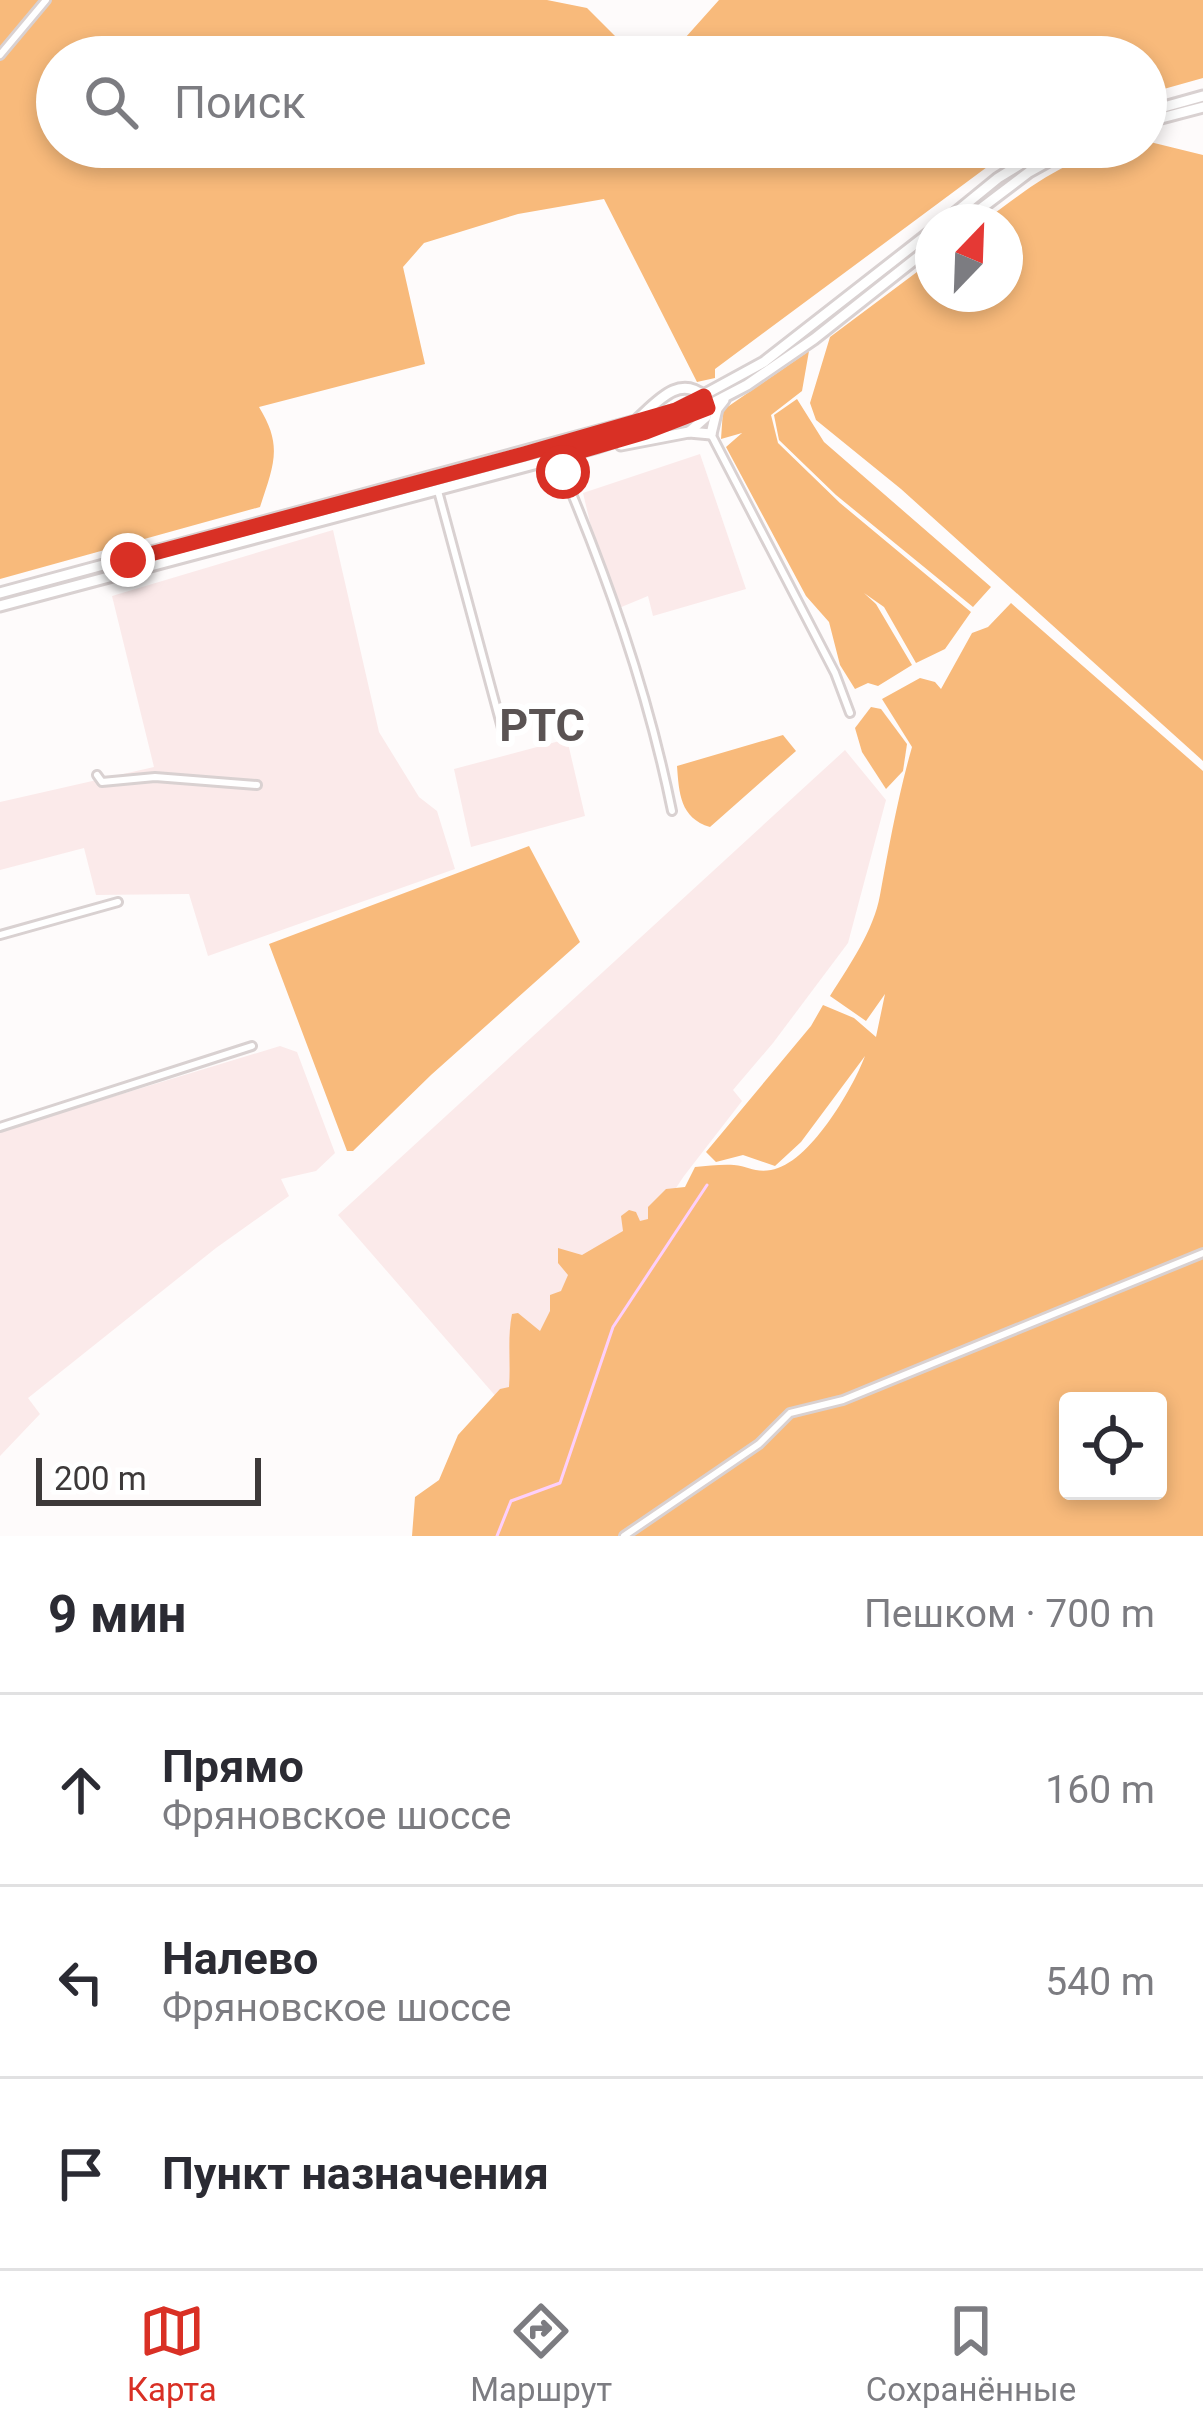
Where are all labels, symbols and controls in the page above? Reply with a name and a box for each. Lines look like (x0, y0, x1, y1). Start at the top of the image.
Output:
search box (36, 36, 1167, 168)
icon: search (78, 69, 144, 135)
text: Поиск (174, 76, 306, 129)
north arrow (915, 204, 1023, 312)
route start (536, 445, 590, 499)
route end (101, 533, 155, 587)
district label: РТС (499, 699, 585, 752)
map controls (1059, 1392, 1167, 1500)
button: locate (1059, 1392, 1167, 1500)
scale bar (36, 1452, 261, 1505)
text: 200 m (54, 1459, 147, 1498)
text: 9 мин (48, 1585, 186, 1644)
text: Пешком · 700 m (864, 1591, 1155, 1637)
text: Прямо (162, 1740, 304, 1793)
icon: ahead (48, 1757, 114, 1823)
text: 160 m (1045, 1767, 1155, 1813)
text: Фряновское шоссе (162, 1793, 511, 1839)
text: Налево (162, 1932, 319, 1985)
icon: left (48, 1949, 114, 2015)
text: 540 m (1045, 1959, 1155, 2005)
text: Фряновское шоссе (162, 1985, 511, 2031)
icon: arrive (48, 2141, 114, 2207)
text: Пункт назначения (162, 2147, 549, 2200)
tab: Карта (127, 2298, 217, 2409)
tab: Маршрут (470, 2298, 612, 2409)
tab: Сохранённые (866, 2298, 1076, 2409)

